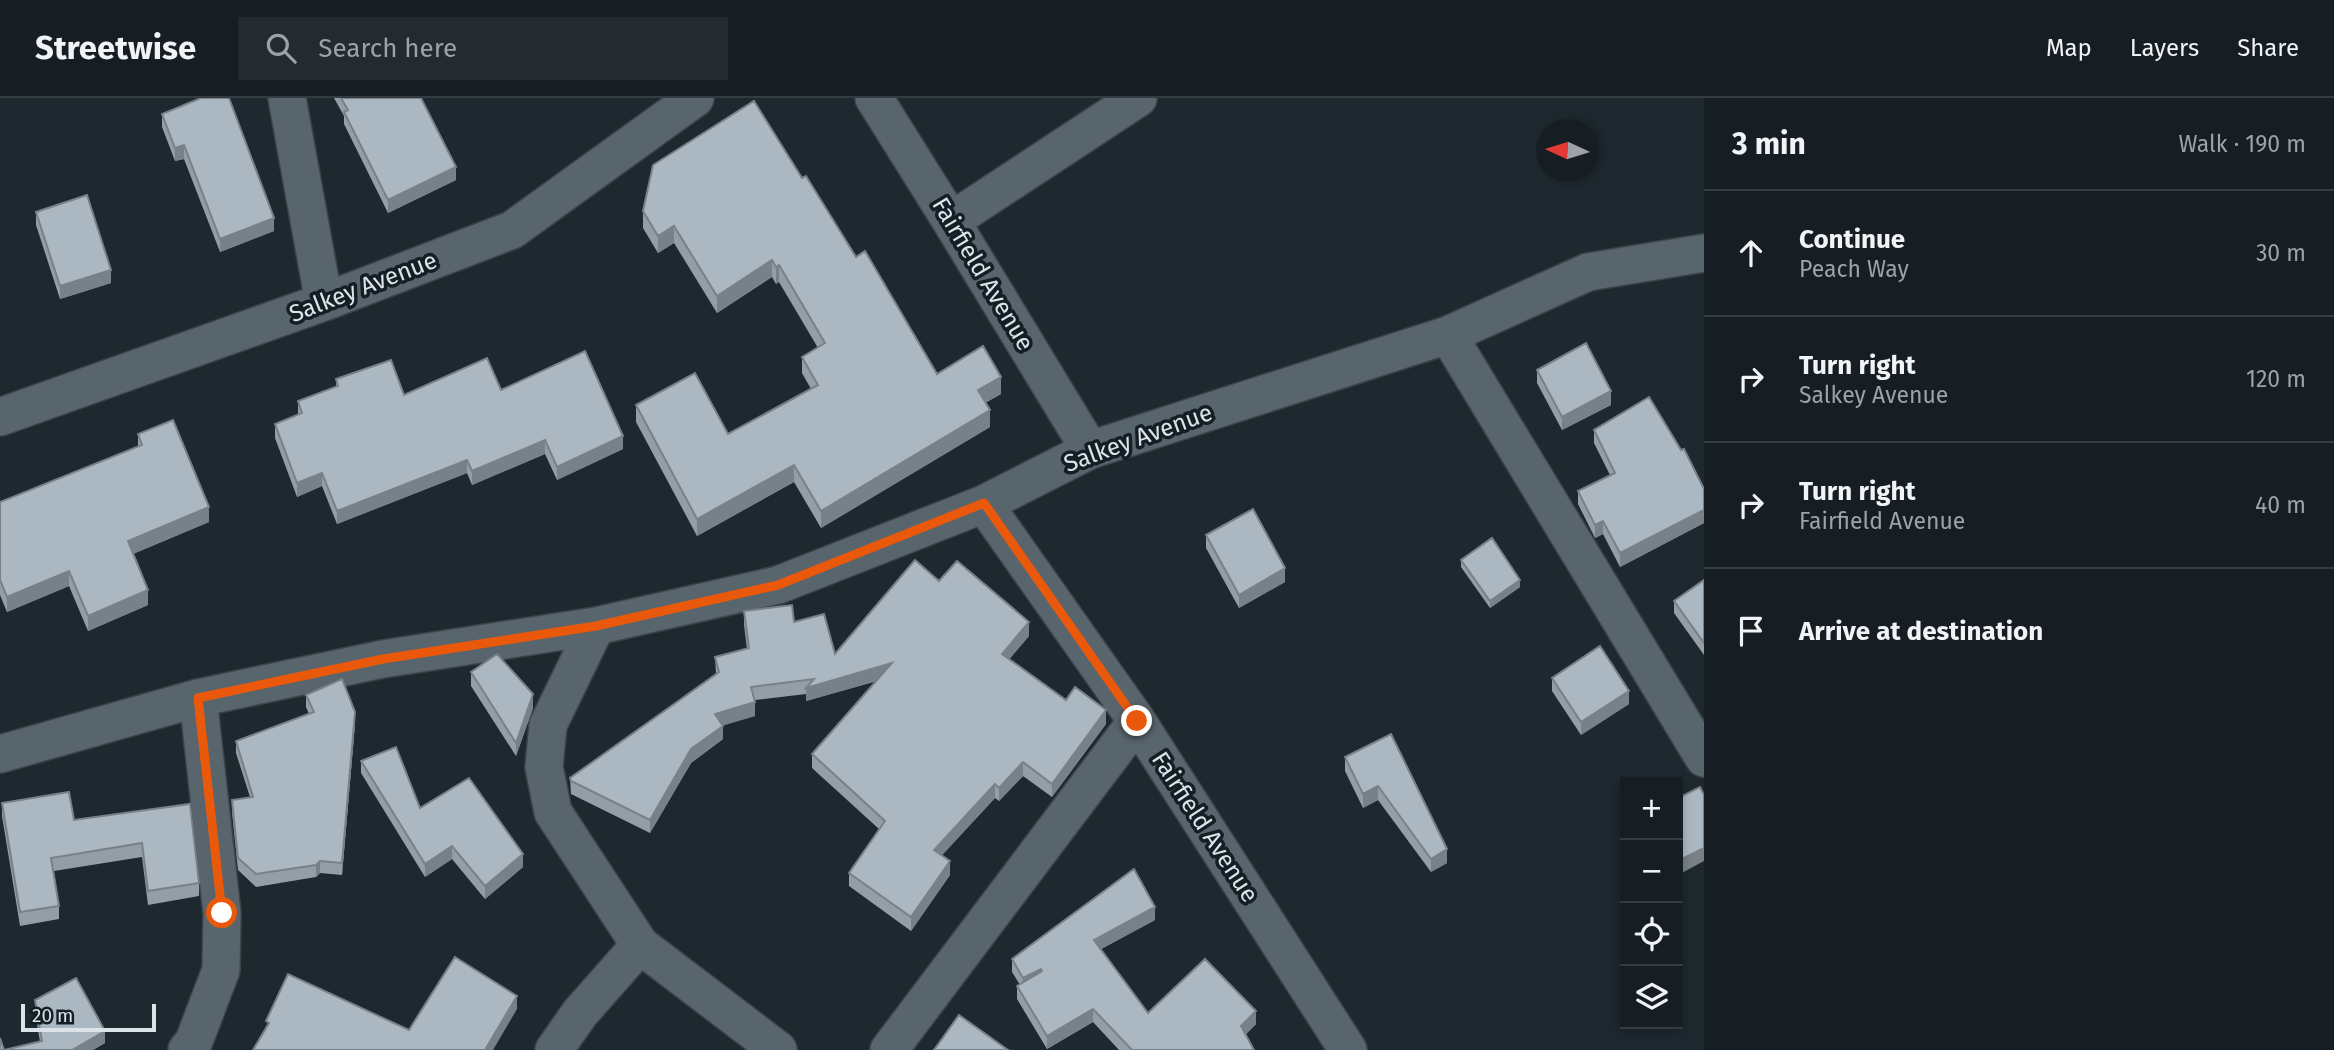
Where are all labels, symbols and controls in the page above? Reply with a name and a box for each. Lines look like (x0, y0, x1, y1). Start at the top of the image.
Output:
search box (238, 17, 728, 80)
text: Streetwise (35, 28, 196, 68)
icon: search (262, 29, 300, 67)
text: Search here (318, 33, 457, 64)
text: Map (2046, 34, 2092, 62)
text: Layers (2130, 34, 2199, 62)
text: Share (2237, 34, 2299, 62)
north arrow (1536, 119, 1599, 182)
text: 3 min (1732, 126, 1806, 162)
text: Walk · 190 m (2179, 130, 2306, 158)
street label: Fairfield Avenue (926, 192, 1040, 356)
text: Continue (1799, 224, 1905, 255)
icon: ahead (1732, 234, 1770, 272)
text: 30 m (2256, 239, 2306, 267)
street label: Salkey Avenue (285, 246, 441, 328)
text: Peach Way (1799, 255, 1909, 283)
text: Turn right (1799, 350, 1916, 381)
icon: right (1732, 360, 1770, 398)
text: 120 m (2246, 365, 2306, 393)
text: Salkey Avenue (1799, 381, 1948, 409)
street label: Salkey Avenue (1060, 398, 1216, 478)
text: Turn right (1799, 476, 1916, 507)
icon: right (1732, 486, 1770, 524)
text: 40 m (2255, 491, 2306, 519)
text: Fairfield Avenue (1799, 507, 1965, 535)
icon: arrive (1732, 612, 1770, 650)
text: Arrive at destination (1799, 616, 2043, 647)
route end (1121, 705, 1152, 736)
street label: Fairfield Avenue (1146, 747, 1264, 907)
map controls (1620, 777, 1683, 1029)
button: + (1620, 777, 1683, 840)
button: − (1620, 840, 1683, 903)
route start (206, 897, 237, 928)
button: locate (1620, 903, 1683, 966)
button: layers (1620, 966, 1683, 1029)
scale bar (21, 1001, 156, 1033)
text: 20 m (32, 1004, 73, 1027)

